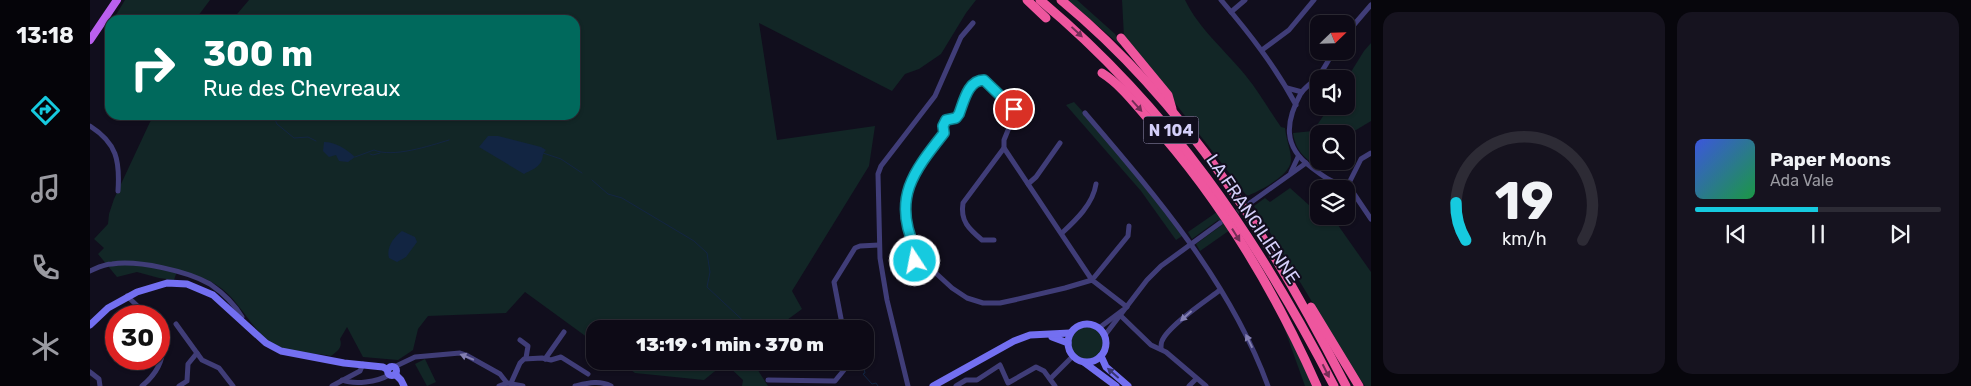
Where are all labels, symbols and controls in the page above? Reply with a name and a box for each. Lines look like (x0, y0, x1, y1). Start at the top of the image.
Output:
north arrow (1310, 15, 1355, 60)
map controls (1310, 15, 1355, 225)
text: 13:18 (16, 22, 74, 49)
one-way arrow (1070, 26, 1082, 38)
text: 300 m (203, 33, 313, 75)
icon: right (120, 35, 185, 100)
button: sound (1310, 70, 1355, 115)
text: Rue des Chevreaux (203, 75, 400, 102)
pin (993, 88, 1035, 130)
icon: directions (28, 93, 63, 128)
icon: arrive (1000, 95, 1028, 123)
one-way arrow (1131, 100, 1143, 112)
road number: N 104 (1144, 116, 1198, 144)
button: search (1310, 125, 1355, 170)
text: Paper Moons (1770, 148, 1891, 171)
street label: LA FRANCILIENNE (1201, 150, 1305, 288)
text: 19 (1494, 170, 1554, 232)
icon: music (28, 171, 63, 206)
text: Ada Vale (1770, 171, 1834, 190)
button: layers (1310, 180, 1355, 225)
icon: previous (1722, 220, 1750, 248)
icon: pause (1804, 220, 1832, 248)
icon: next (1886, 220, 1914, 248)
one-way arrow (1231, 228, 1241, 242)
text: km/h (1502, 228, 1546, 249)
position arrow (888, 234, 940, 286)
icon: phone (28, 250, 63, 285)
speed limit sign: 30 (105, 305, 170, 370)
one-way arrow (1181, 310, 1193, 322)
icon: climate (28, 329, 63, 364)
text: 13:19 · 1 min · 370 m (636, 333, 824, 356)
one-way arrow (1245, 334, 1253, 348)
one-way arrow (460, 352, 474, 360)
one-way arrow (1322, 363, 1330, 378)
one-way arrow (1106, 367, 1119, 378)

